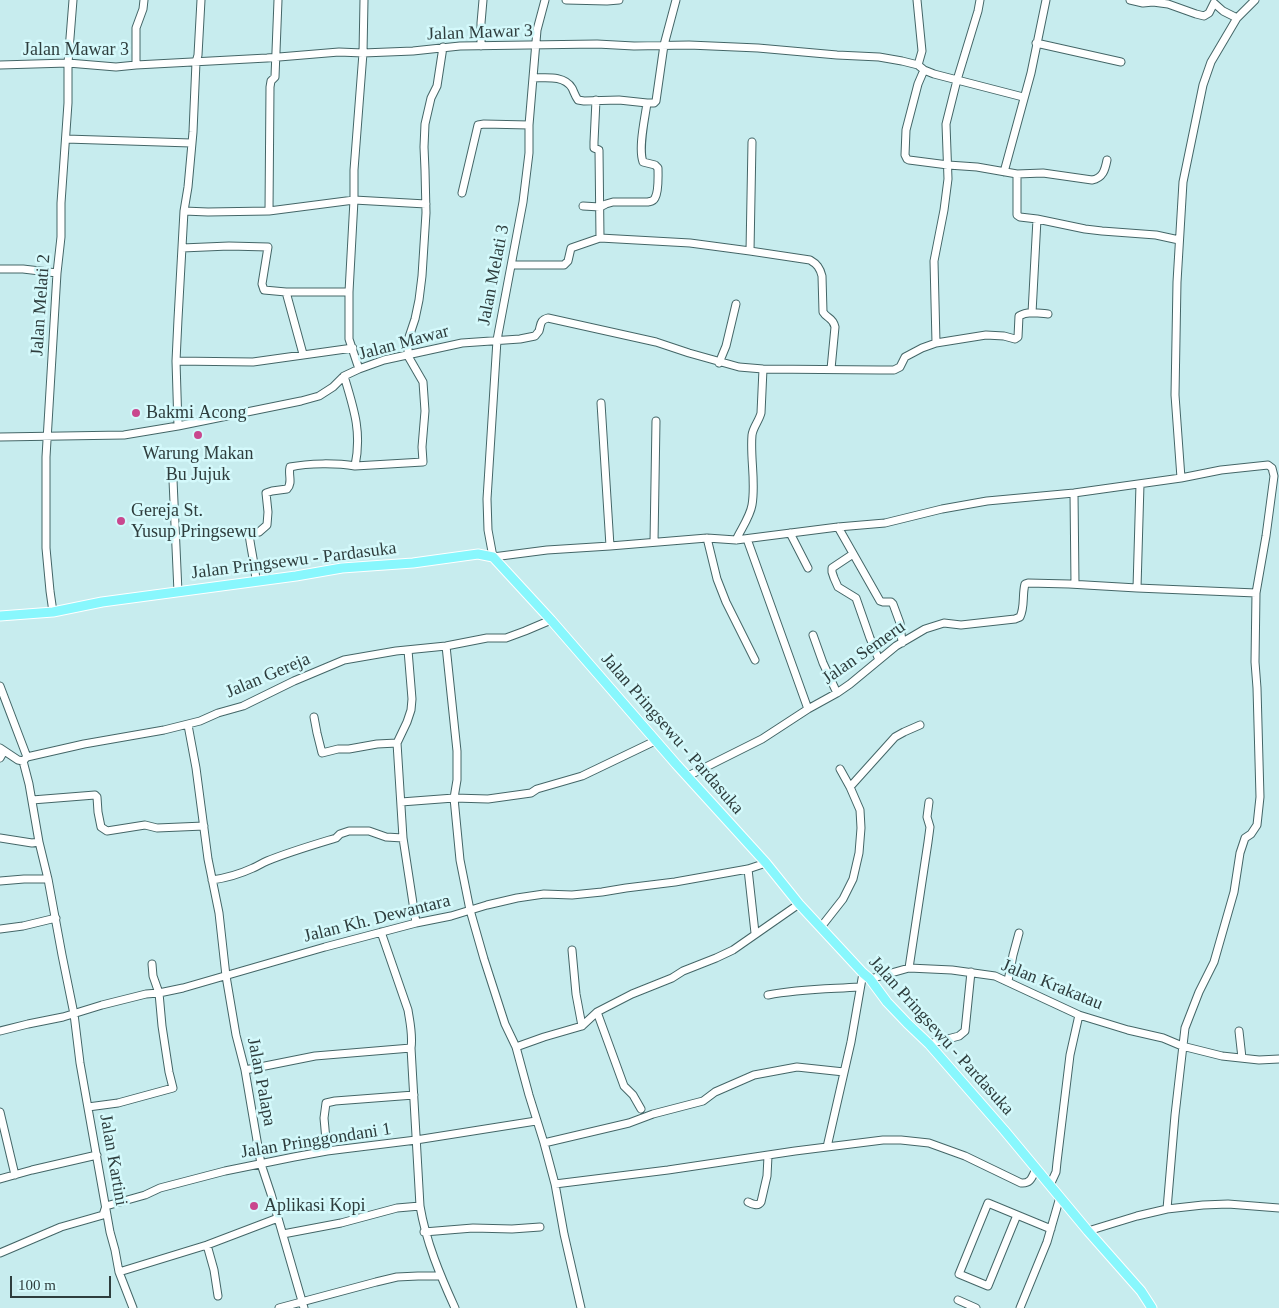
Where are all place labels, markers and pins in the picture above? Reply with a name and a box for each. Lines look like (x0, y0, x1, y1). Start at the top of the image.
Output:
place label: Bakmi Acong (146, 402, 246, 424)
marker: Bakmi Acong (130, 407, 142, 419)
marker: Warung Makan Bu Jujuk (192, 429, 204, 441)
place label: Warung Makan Bu Jujuk (142, 443, 254, 486)
place label: Gereja St. Yusup Pringsewu (131, 500, 257, 542)
marker: Gereja St. Yusup Pringsewu (115, 515, 127, 527)
place label: Aplikasi Kopi (264, 1195, 365, 1217)
marker: Aplikasi Kopi (248, 1200, 260, 1212)

